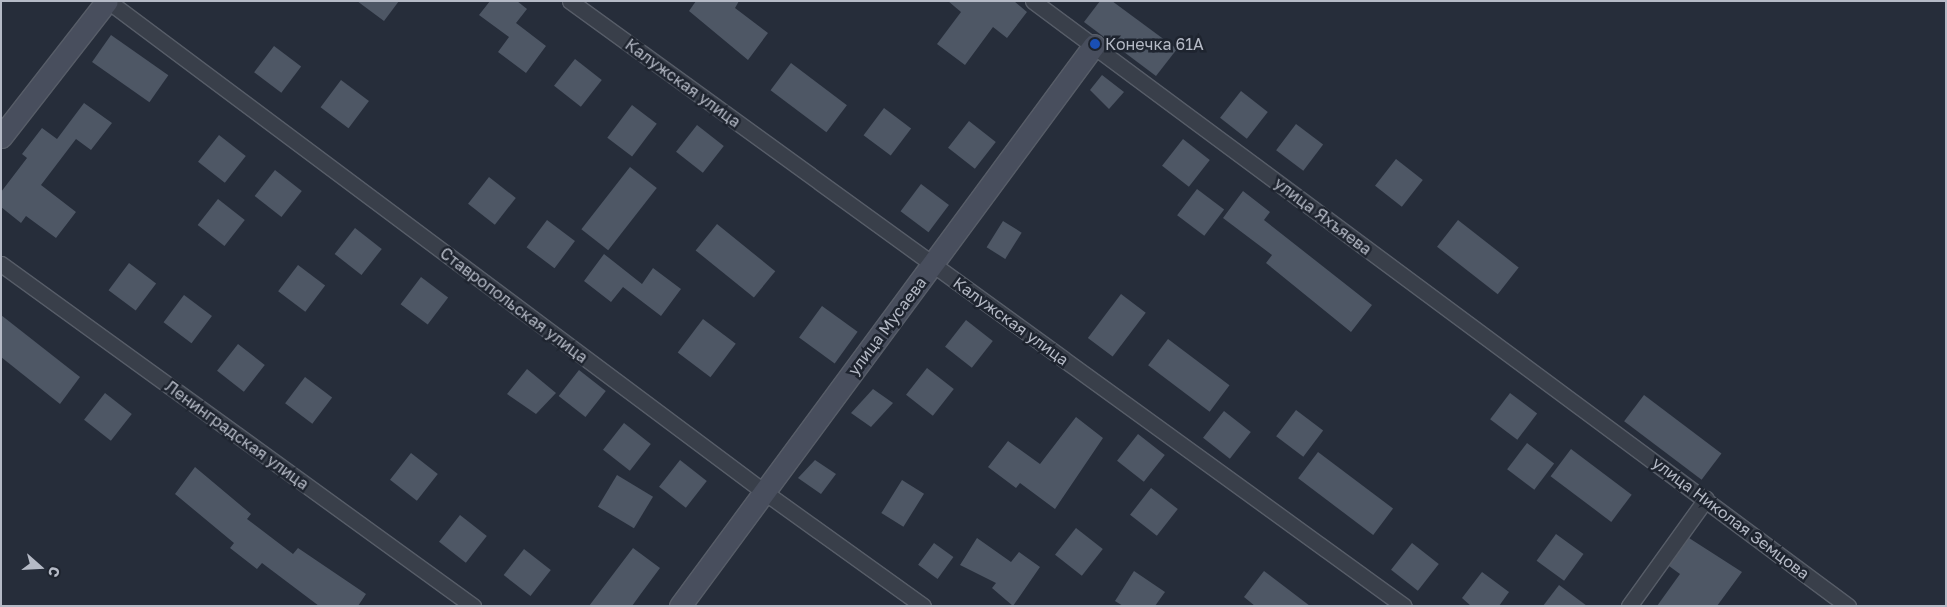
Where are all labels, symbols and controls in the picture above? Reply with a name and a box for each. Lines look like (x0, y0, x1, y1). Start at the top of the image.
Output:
place label: Конечка 61А (1105, 34, 1204, 54)
street label: Калужская улица (622, 35, 744, 131)
marker: Конечка 61А (1089, 38, 1101, 50)
street label: улица Яхъяева (1271, 173, 1375, 259)
street label: Ставропольская улица (436, 243, 592, 367)
street label: улица Мусаева (844, 273, 930, 379)
street label: Калужская улица (950, 273, 1072, 369)
street label: Ленинградская улица (161, 376, 313, 494)
street label: улица Николая Земцова (1649, 453, 1813, 583)
north arrow (15, 542, 65, 592)
text: С (45, 565, 64, 580)

